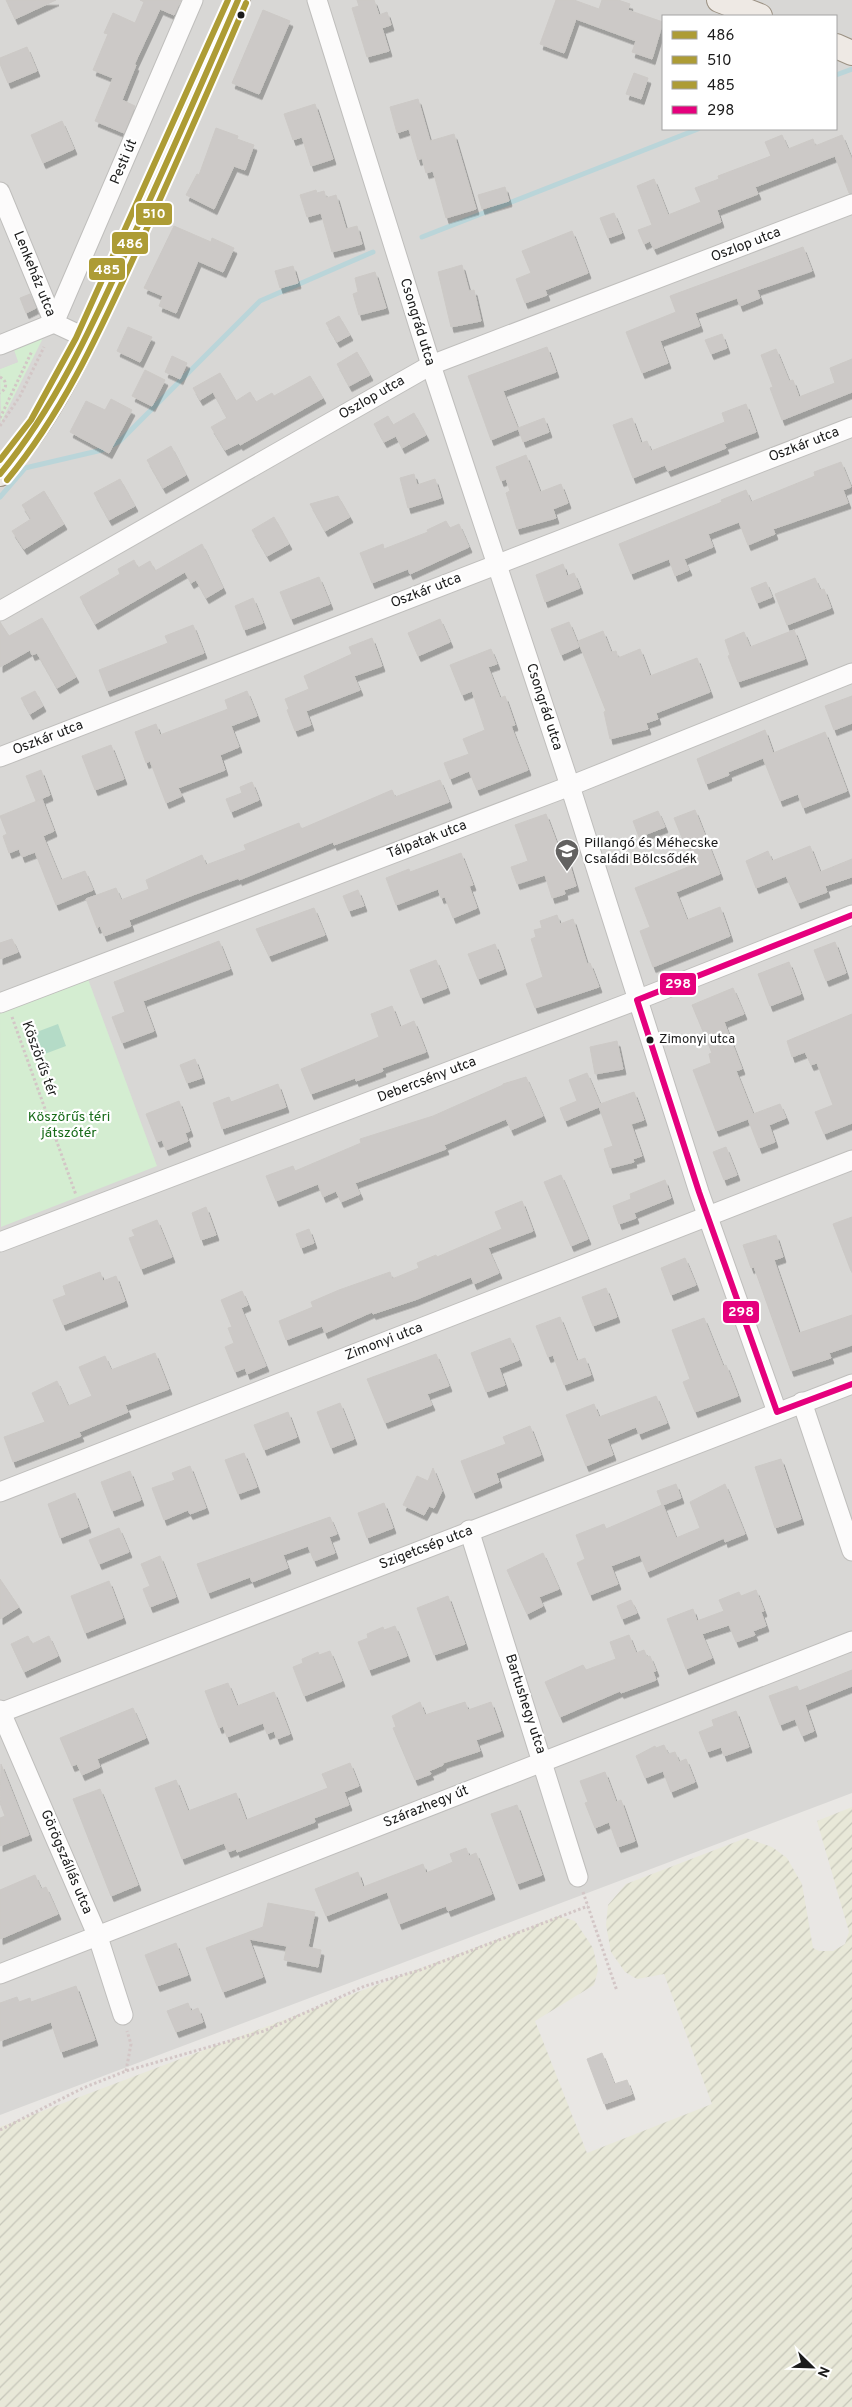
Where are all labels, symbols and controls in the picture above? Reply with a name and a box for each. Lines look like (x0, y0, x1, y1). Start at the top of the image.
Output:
unlabelled marker (236, 10, 246, 20)
legend (662, 15, 837, 130)
text: 486 (707, 27, 734, 46)
text: 510 (707, 52, 732, 71)
text: 485 (707, 77, 735, 96)
text: 298 (707, 102, 734, 121)
street label: Pesti út (107, 137, 141, 187)
line badge: 510 (135, 202, 173, 226)
text: 510 (142, 206, 166, 223)
street label: Oszlop utca (709, 224, 783, 266)
street label: Lenkeház utca (9, 229, 59, 319)
line badge: 486 (111, 231, 149, 255)
text: 486 (117, 236, 143, 253)
line badge: 485 (88, 257, 126, 281)
text: 485 (94, 262, 120, 279)
street label: Csongrád utca (396, 276, 438, 368)
street label: Oszlop utca (336, 372, 408, 424)
street label: Oszkár utca (766, 424, 842, 466)
street label: Oszkár utca (388, 570, 464, 612)
street label: Csongrád utca (522, 661, 566, 753)
street label: Oszkár utca (10, 717, 86, 759)
street label: Tálpatak utca (385, 817, 469, 863)
place label: Pillangó és Méhecske Családi Bölcsődék (584, 835, 718, 868)
school or university icon: Pillangó és Méhecske Családi Bölcsődék (554, 838, 580, 872)
line badge: 298 (659, 972, 697, 996)
text: 298 (665, 976, 691, 993)
street label: Köszörűs tér (17, 1019, 61, 1100)
place label: Zimonyi utca (659, 1032, 735, 1048)
marker: Zimonyi utca (645, 1035, 655, 1045)
street label: Debercsény utca (375, 1053, 479, 1107)
park label: Köszörűs téri játszótér (28, 1109, 110, 1142)
line badge: 298 (722, 1300, 760, 1324)
text: 298 (728, 1304, 754, 1321)
street label: Zimonyi utca (343, 1319, 425, 1365)
street label: Szigetcsép utca (377, 1522, 475, 1574)
street label: Bartushegy utca (501, 1652, 549, 1756)
street label: Szárazhegy út (381, 1782, 471, 1832)
street label: Görögszállás utca (36, 1807, 96, 1917)
north arrow (787, 2342, 837, 2392)
text: N (813, 2364, 832, 2379)

